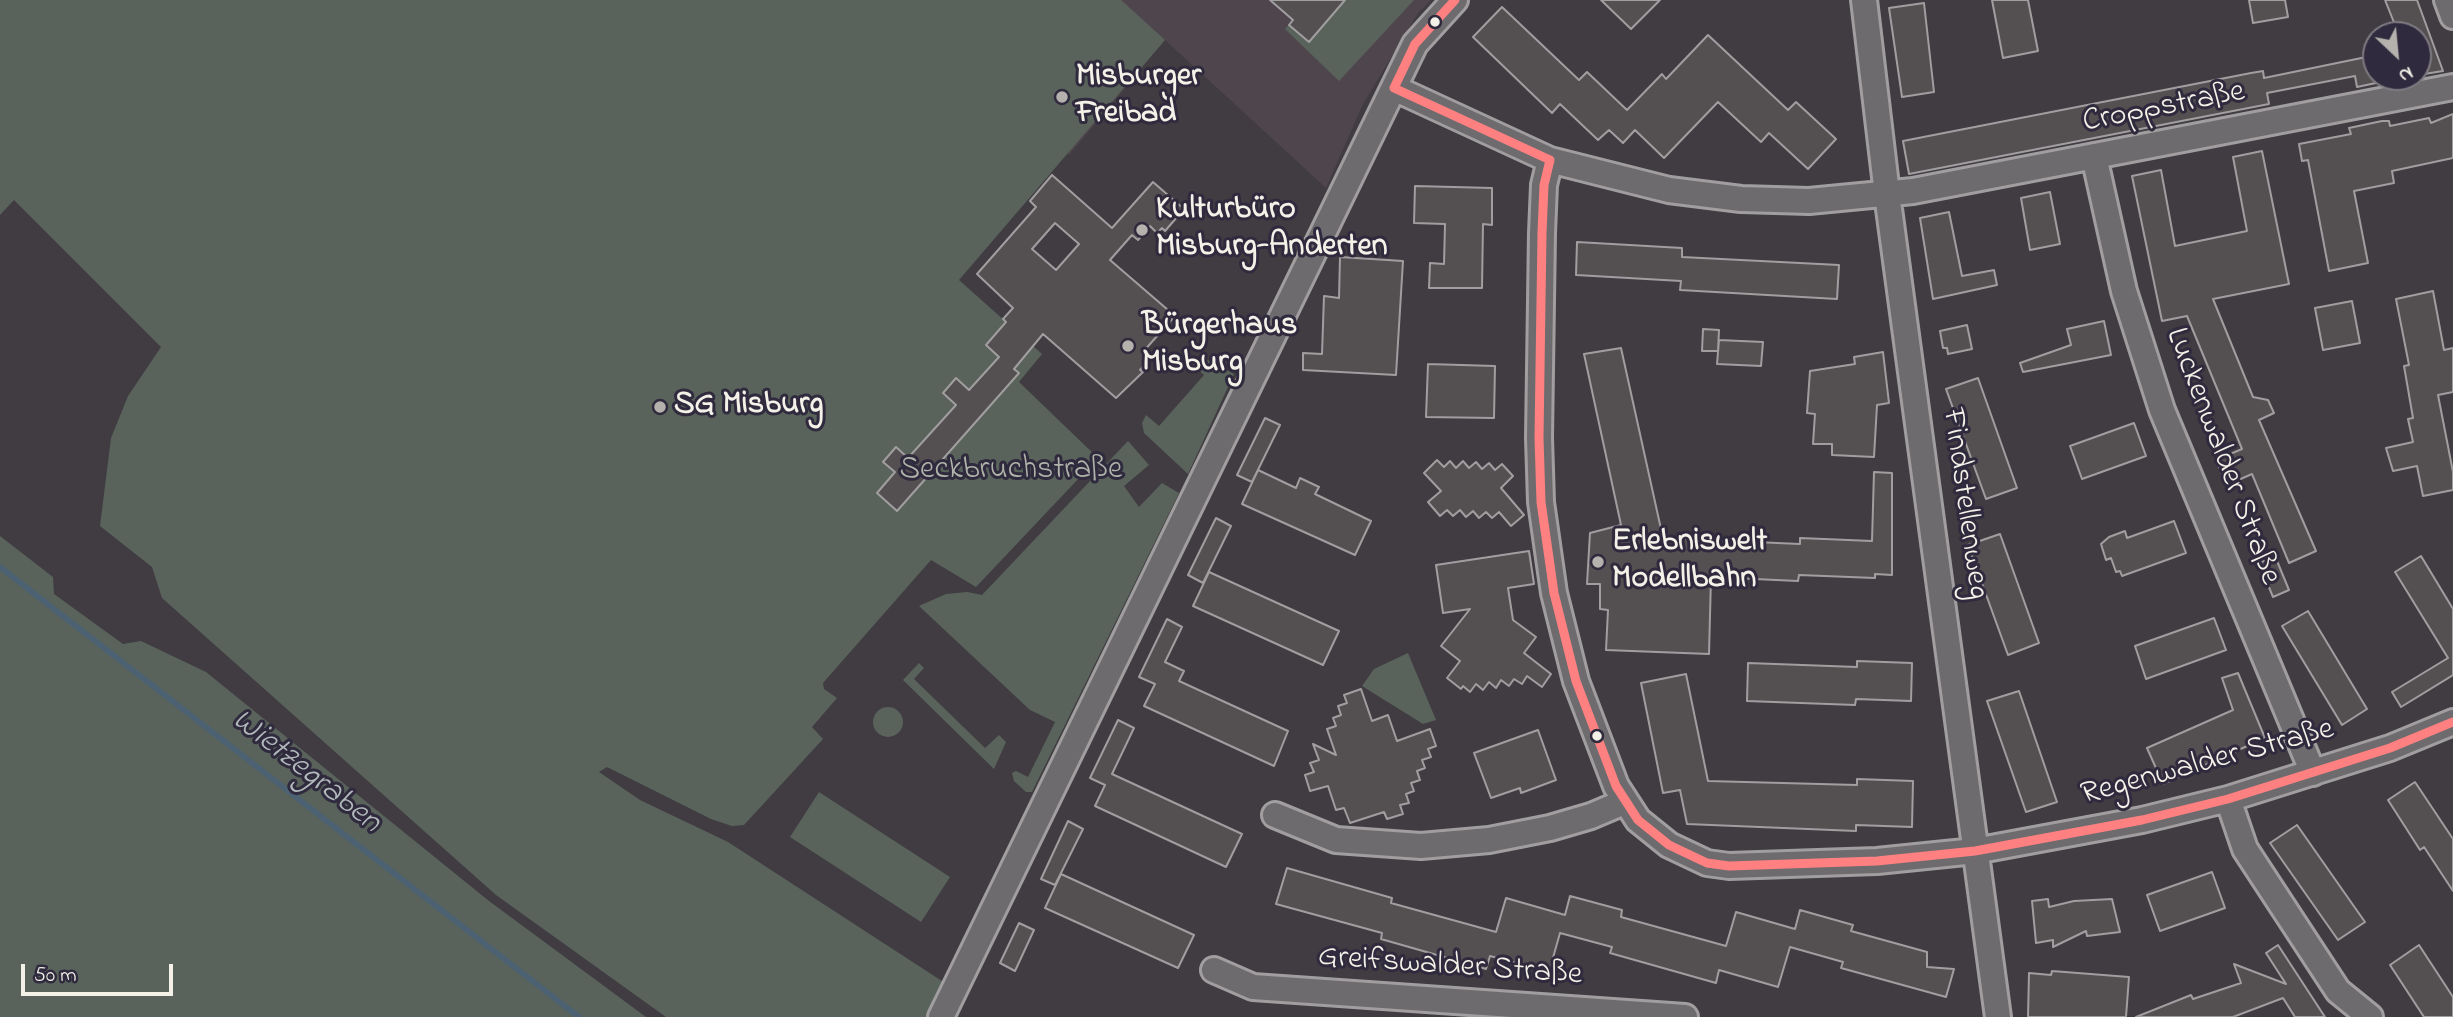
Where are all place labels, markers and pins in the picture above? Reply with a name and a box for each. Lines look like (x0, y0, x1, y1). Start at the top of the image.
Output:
unlabelled marker (1428, 15, 1442, 29)
place label: Misburger Freibad (1076, 60, 1201, 135)
marker: Misburger Freibad (1054, 89, 1070, 105)
place label: Kulturbüro Misburg-Anderten (1156, 193, 1387, 268)
marker: Kulturbüro Misburg-Anderten (1134, 222, 1150, 238)
place label: Bürgerhaus Misburg (1142, 309, 1297, 384)
marker: Bürgerhaus Misburg (1120, 338, 1136, 354)
place label: SG Misburg (674, 388, 824, 426)
marker: SG Misburg (652, 399, 668, 415)
place label: Erlebniswelt Modellbahn (1612, 525, 1767, 600)
marker: Erlebniswelt Modellbahn (1590, 554, 1606, 570)
unlabelled marker (1590, 729, 1604, 743)

